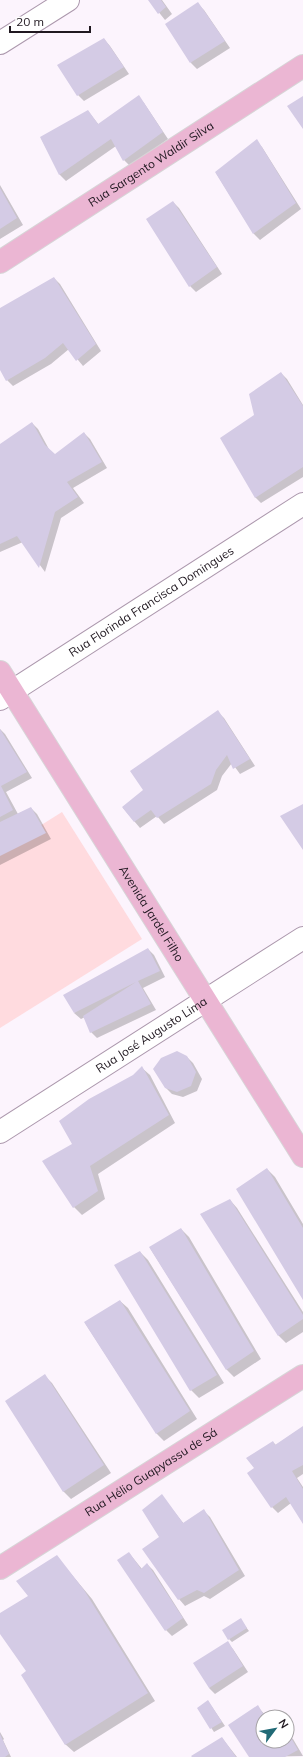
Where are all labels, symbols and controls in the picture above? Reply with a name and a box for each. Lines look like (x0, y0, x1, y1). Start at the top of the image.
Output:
scale bar (10, 8, 90, 34)
text: 20 m (16, 14, 44, 29)
street label: Rua Sargento Waldir Silva (85, 118, 216, 210)
street label: Rua Florinda Francisca Domingues (66, 543, 236, 660)
street label: Avenida Jardel Filho (116, 863, 187, 964)
street label: Rua José Augusto Lima (93, 993, 210, 1076)
street label: Rua Hélio Guapyassu de Sá (82, 1424, 220, 1519)
north arrow (255, 1709, 295, 1749)
text: N (275, 1716, 292, 1731)

